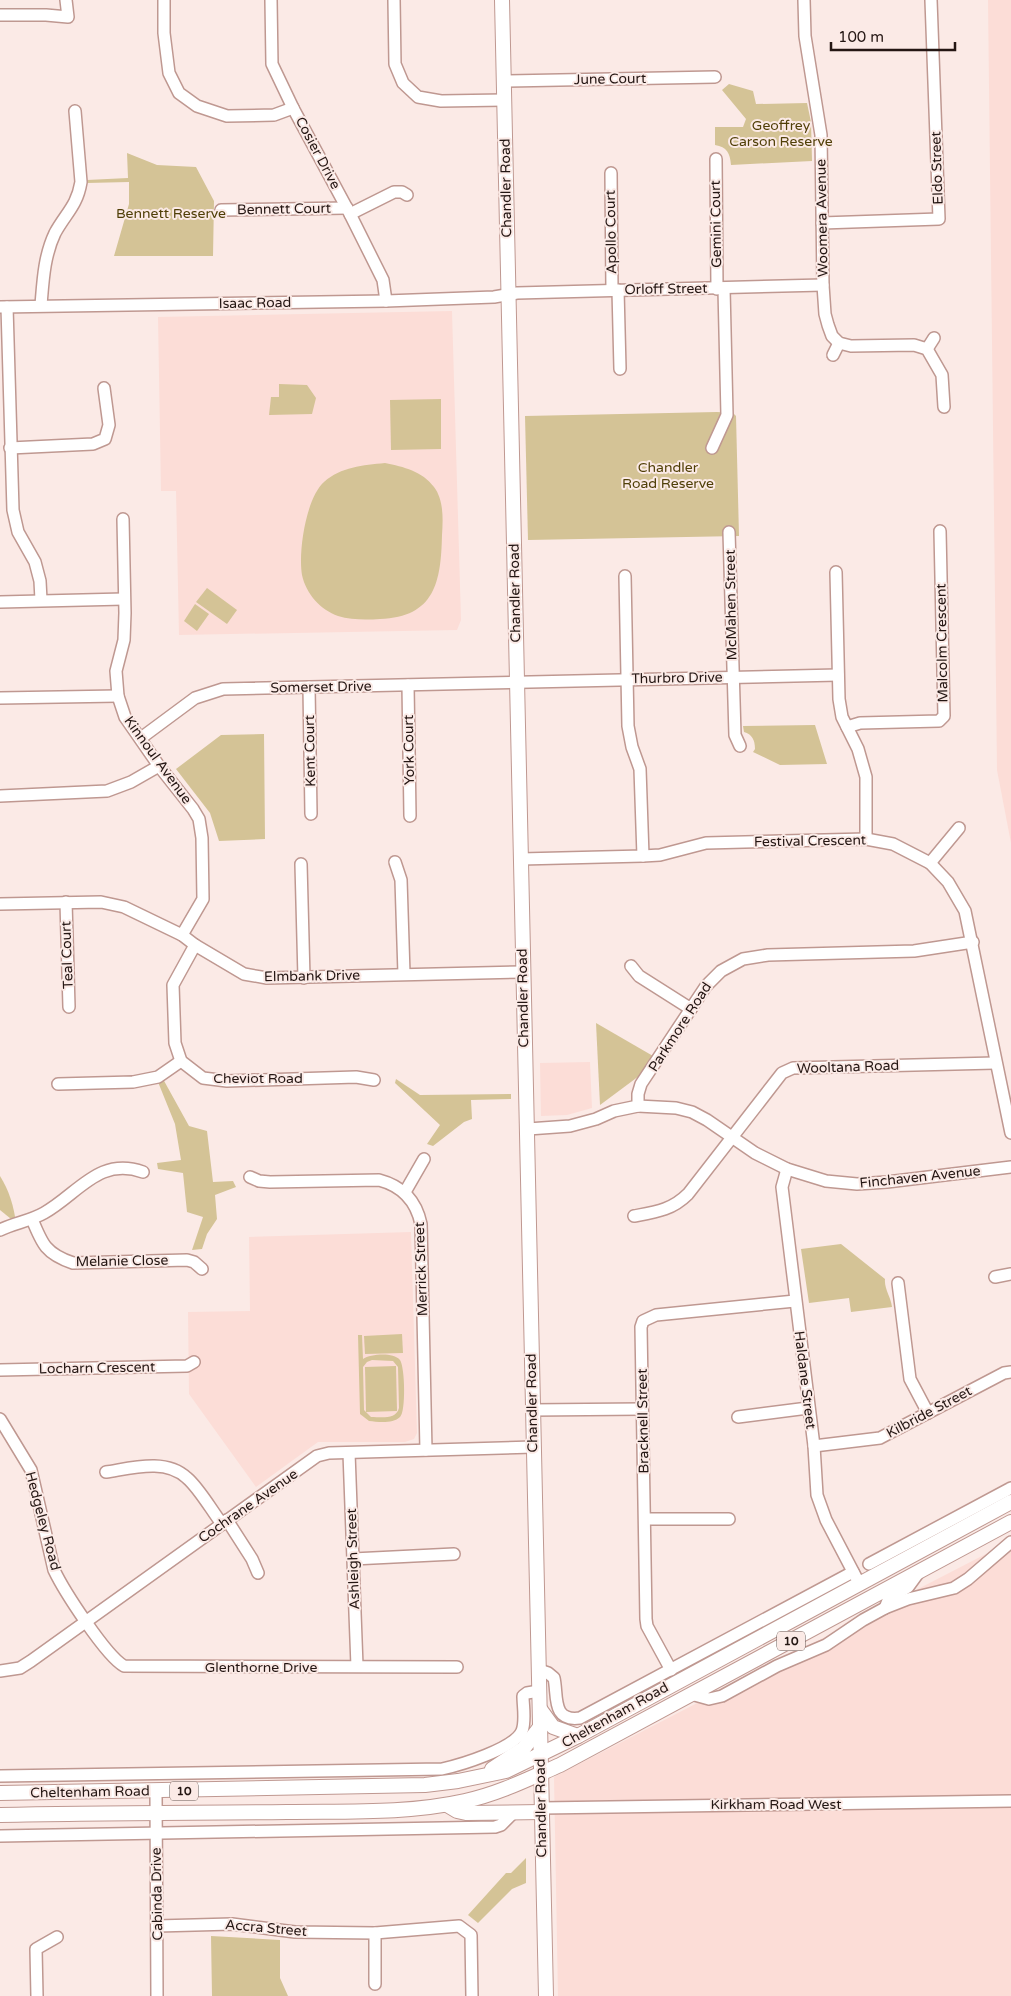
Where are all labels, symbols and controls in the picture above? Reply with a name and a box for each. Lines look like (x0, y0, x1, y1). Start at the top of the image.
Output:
scale bar (831, 20, 955, 52)
text: 100 m (838, 28, 884, 46)
street label: June Court (574, 70, 647, 88)
street label: Cosier Drive (292, 114, 344, 192)
park label: Geoffrey Carson Reserve (729, 117, 833, 150)
street label: Eldo Street (927, 130, 947, 205)
street label: Chandler Road (497, 138, 515, 238)
street label: Woomera Avenue (812, 159, 832, 277)
street label: Gemini Court (707, 179, 725, 268)
street label: Apollo Court (602, 189, 620, 274)
street label: Bennett Court (237, 200, 332, 218)
park label: Bennett Reserve (116, 205, 226, 222)
street label: Orloff Street (624, 280, 708, 298)
street label: Isaac Road (219, 294, 291, 312)
park label: Chandler Road Reserve (622, 459, 714, 492)
street label: Chandler Road (506, 543, 524, 643)
street label: McMahen Street (722, 549, 740, 661)
street label: Malcolm Crescent (932, 583, 952, 703)
street label: Thurbro Drive (631, 669, 723, 687)
street label: Somerset Drive (270, 678, 372, 696)
street label: Kinnoul Avenue (120, 713, 196, 807)
street label: Kent Court (301, 714, 319, 787)
street label: York Court (400, 714, 418, 785)
street label: Festival Crescent (754, 832, 867, 850)
street label: Teal Court (57, 920, 77, 989)
street label: Chandler Road (514, 948, 532, 1048)
street label: Elmbank Drive (264, 967, 360, 985)
street label: Parkmore Road (645, 979, 715, 1075)
street label: Wooltana Road (797, 1057, 899, 1077)
street label: Cheviot Road (213, 1070, 303, 1087)
street label: Finchaven Avenue (859, 1162, 981, 1192)
street label: Merrick Street (411, 1221, 431, 1316)
street label: Melanie Close (76, 1252, 168, 1270)
street label: Haldane Street (791, 1330, 820, 1431)
street label: Chandler Road (523, 1353, 541, 1453)
street label: Locharn Crescent (39, 1358, 156, 1378)
street label: Bracknell Street (634, 1368, 652, 1474)
street label: Kilbride Street (883, 1382, 975, 1442)
street label: Cochrane Avenue (195, 1465, 301, 1547)
street label: Hedgeley Road (22, 1470, 64, 1572)
street label: Ashleigh Street (343, 1507, 363, 1610)
road number: 10 (777, 1632, 805, 1650)
street label: Glenthorne Drive (205, 1659, 317, 1676)
street label: Cheltenham Road (559, 1679, 671, 1751)
street label: Chandler Road (532, 1758, 550, 1858)
street label: Cheltenham Road (30, 1782, 150, 1802)
road number: 10 (170, 1782, 198, 1800)
street label: Kirkham Road West (710, 1796, 842, 1813)
street label: Cabinda Drive (148, 1847, 166, 1941)
street label: Accra Street (224, 1916, 308, 1940)

